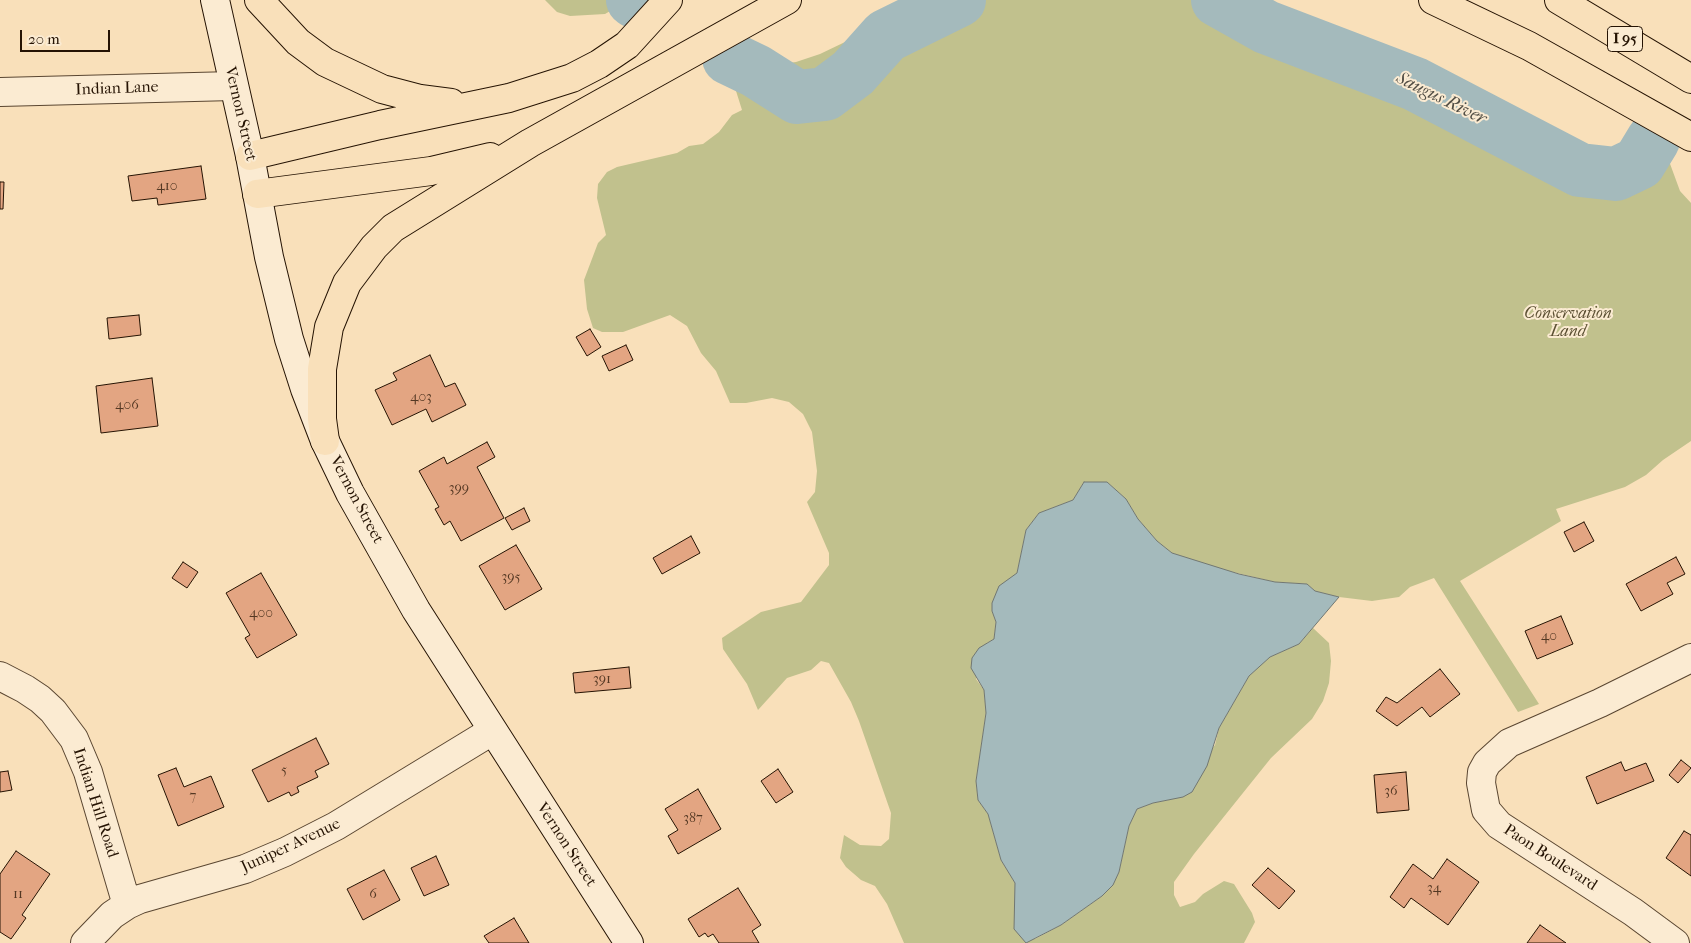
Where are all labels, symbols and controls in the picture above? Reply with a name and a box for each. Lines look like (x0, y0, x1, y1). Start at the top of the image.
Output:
scale bar (22, 20, 112, 52)
road number: I 95 (1608, 26, 1642, 52)
text: 20 m (28, 30, 60, 48)
street label: Vernon Street (220, 65, 260, 163)
water label: Saugus River (1392, 68, 1490, 130)
street label: Indian Lane (75, 78, 159, 100)
house number: 410 (157, 179, 177, 195)
park label: Conservation Land (1524, 304, 1612, 342)
house number: 403 (410, 390, 432, 406)
house number: 406 (115, 398, 139, 414)
street label: Vernon Street (325, 453, 387, 547)
house number: 399 (449, 481, 469, 497)
house number: 395 (501, 570, 521, 586)
house number: 400 (249, 606, 273, 622)
house number: 40 (1541, 629, 1557, 645)
house number: 391 (593, 672, 611, 688)
street label: Indian Hill Road (68, 746, 122, 860)
house number: 5 (281, 763, 287, 779)
house number: 36 (1384, 784, 1398, 800)
house number: 7 (190, 789, 196, 805)
street label: Vernon Street (532, 799, 600, 891)
house number: 387 (683, 811, 703, 827)
street label: Juniper Avenue (238, 815, 344, 877)
street label: Paon Boulevard (1500, 821, 1600, 895)
house number: 34 (1427, 881, 1441, 897)
house number: 11 (13, 887, 23, 903)
house number: 6 (369, 887, 377, 903)

